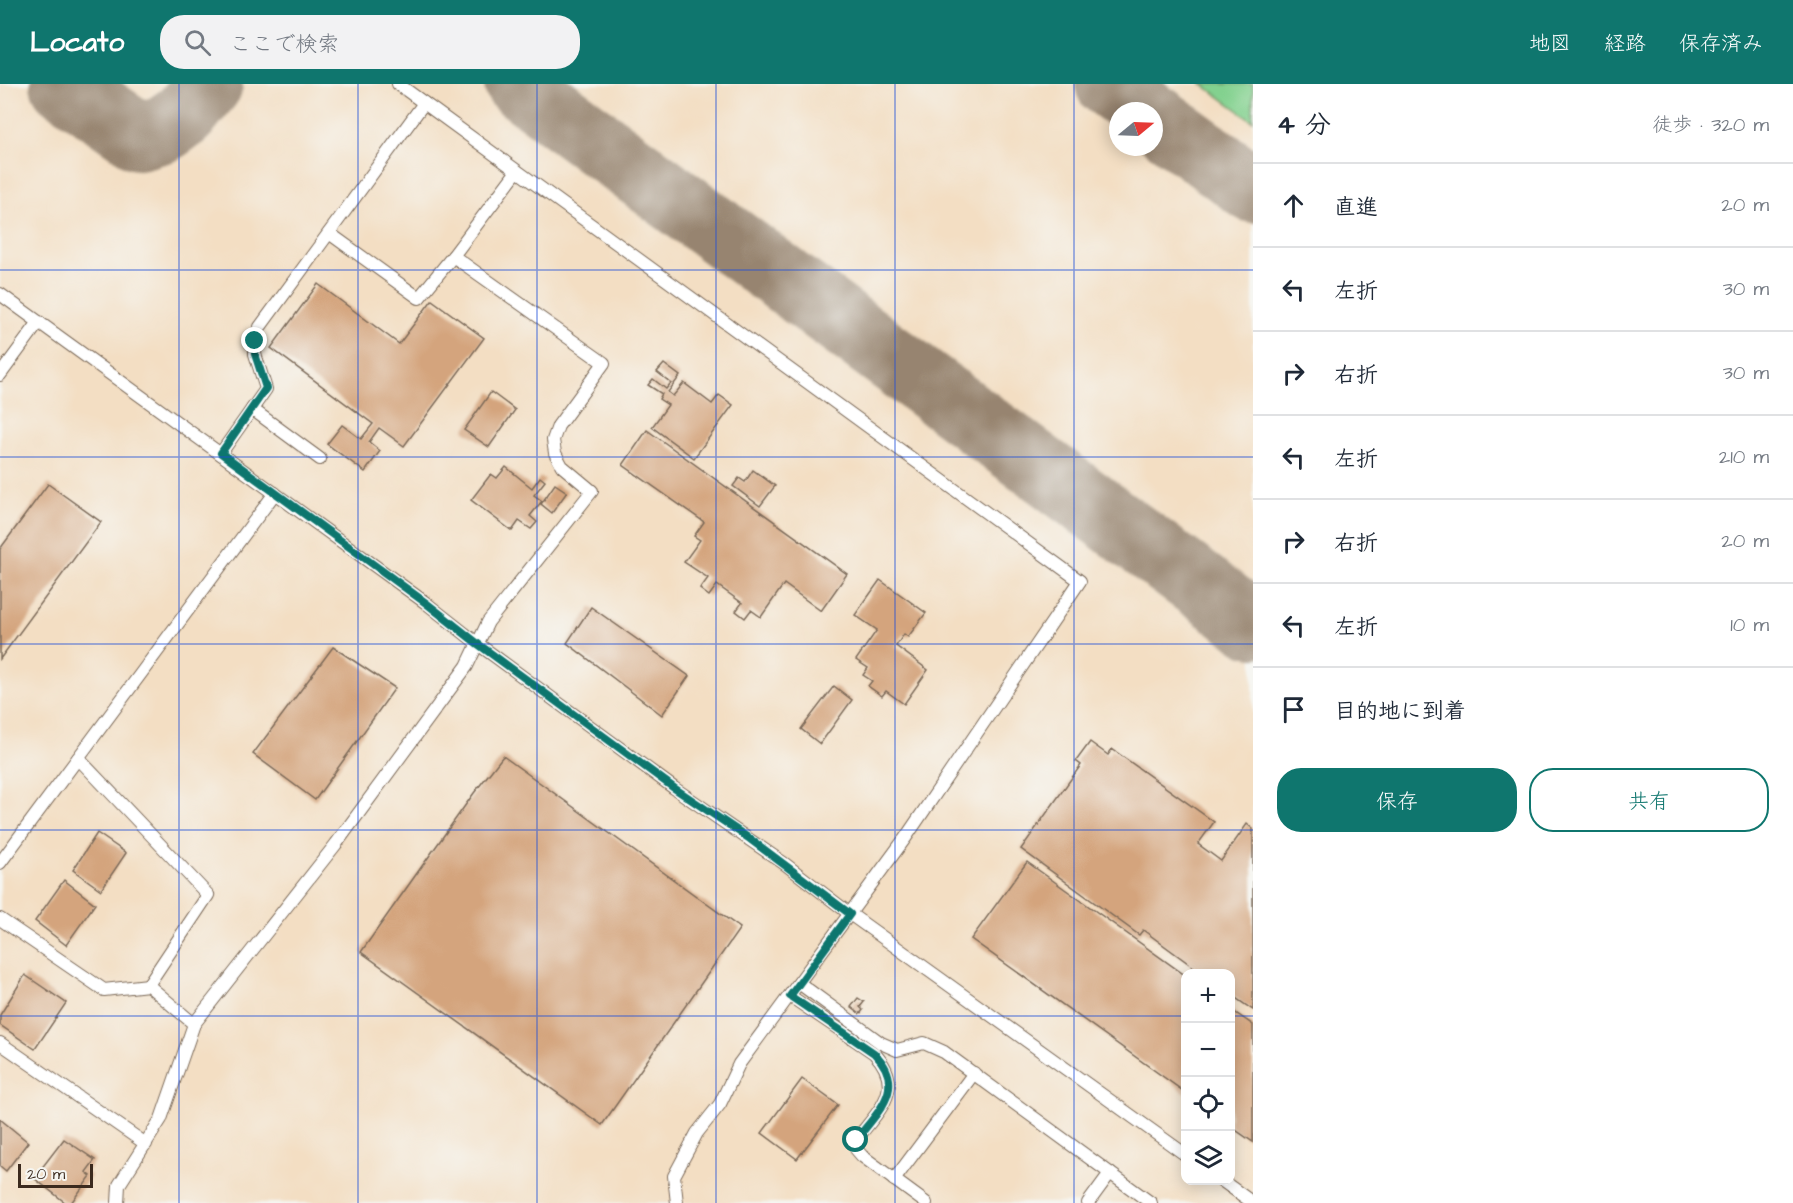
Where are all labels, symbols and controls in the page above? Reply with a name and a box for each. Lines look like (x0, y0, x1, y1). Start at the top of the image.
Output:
search box (160, 15, 580, 69)
text: Locato (30, 23, 124, 62)
icon: search (181, 26, 214, 59)
text: ここで検索 (229, 29, 339, 60)
text: 地図 (1529, 29, 1571, 58)
text: 経路 (1604, 29, 1646, 58)
text: 保存済み (1679, 29, 1763, 58)
north arrow (1109, 102, 1163, 156)
text: 4 分 (1277, 107, 1331, 143)
text: 徒歩 · 320 m (1652, 111, 1769, 139)
icon: ahead (1277, 189, 1310, 222)
text: 20 m (1721, 191, 1769, 219)
text: 直進 (1334, 192, 1378, 223)
icon: left (1277, 273, 1310, 306)
text: 30 m (1723, 275, 1769, 303)
text: 左折 (1334, 276, 1378, 307)
route end (241, 327, 267, 353)
icon: right (1277, 357, 1310, 390)
text: 30 m (1723, 359, 1769, 387)
text: 右折 (1334, 360, 1378, 391)
icon: left (1277, 441, 1310, 474)
text: 210 m (1719, 443, 1769, 471)
text: 左折 (1334, 444, 1378, 475)
icon: right (1277, 525, 1310, 558)
text: 20 m (1721, 527, 1769, 555)
text: 右折 (1334, 528, 1378, 559)
icon: left (1277, 609, 1310, 642)
text: 10 m (1730, 611, 1769, 639)
text: 左折 (1334, 612, 1378, 643)
icon: arrive (1277, 693, 1310, 726)
text: 目的地に到着 (1334, 696, 1466, 727)
button: 保存 (1277, 768, 1517, 832)
button: 共有 (1529, 768, 1769, 832)
map controls (1181, 969, 1235, 1185)
button: + (1181, 969, 1235, 1023)
button: − (1181, 1023, 1235, 1077)
button: locate (1181, 1077, 1235, 1131)
route start (842, 1126, 868, 1152)
button: layers (1181, 1131, 1235, 1185)
scale bar (18, 1161, 93, 1188)
text: 20 m (27, 1163, 65, 1185)

